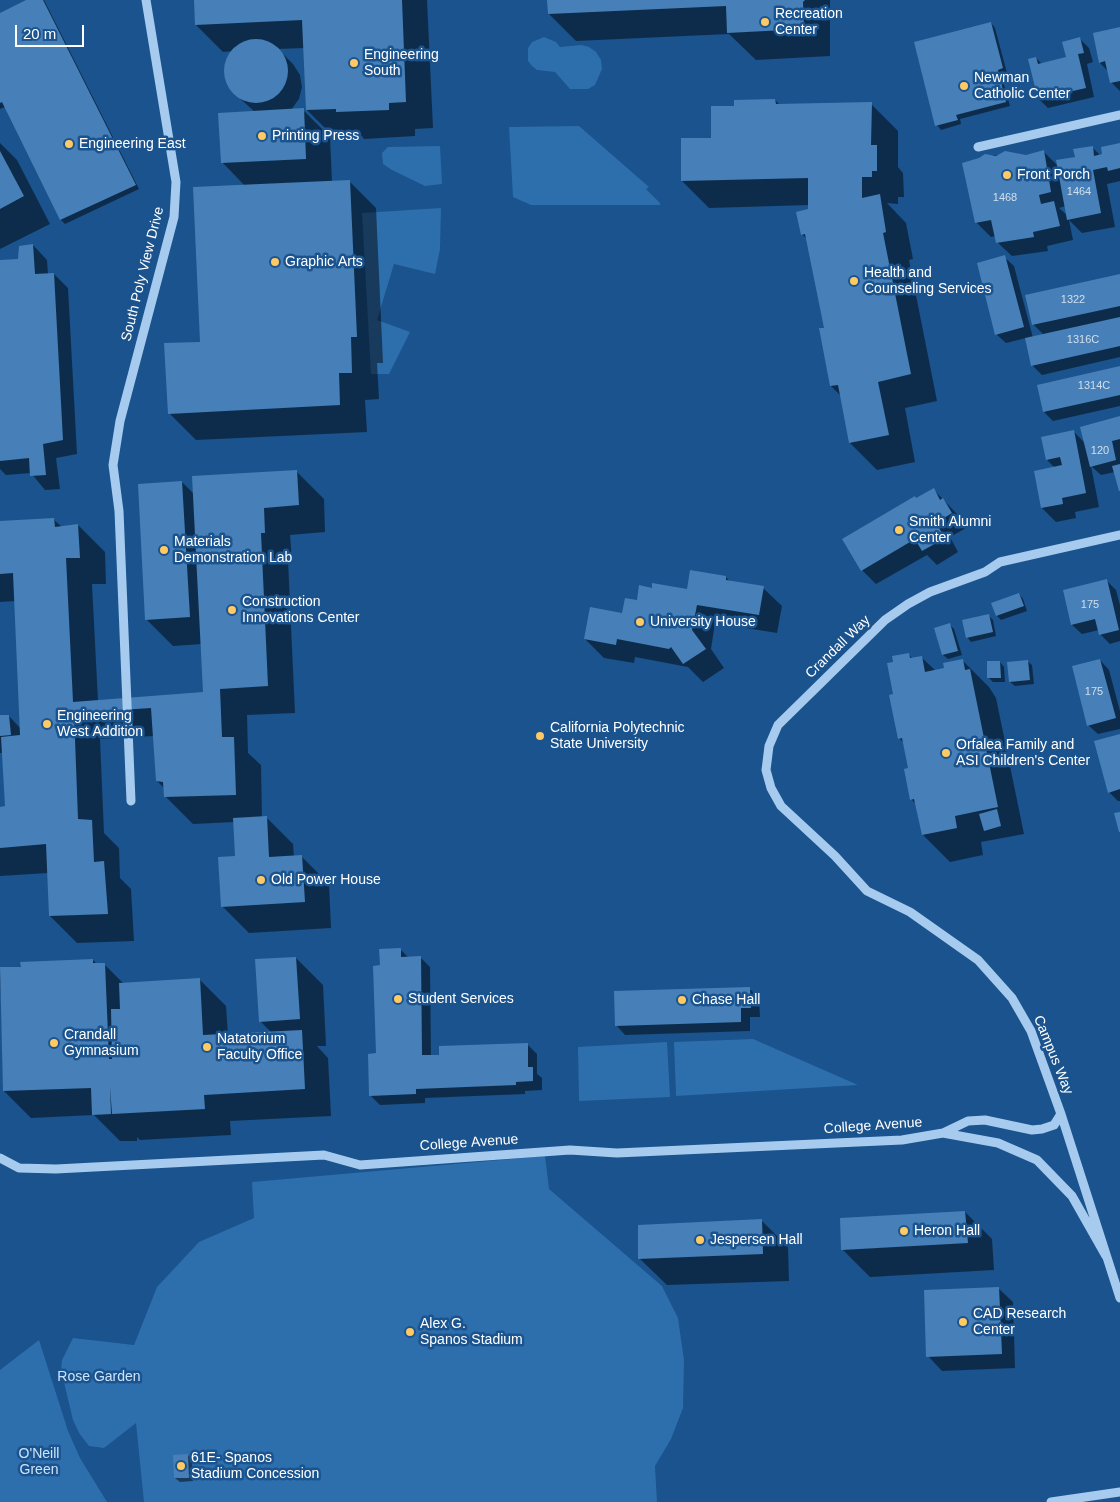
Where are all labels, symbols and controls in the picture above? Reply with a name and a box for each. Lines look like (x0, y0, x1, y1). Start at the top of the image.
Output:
place label: Recreation Center (775, 6, 843, 38)
scale bar (18, 15, 86, 47)
marker: Recreation Center (759, 16, 771, 28)
text: 20 m (23, 25, 56, 42)
place label: Engineering South (364, 47, 439, 80)
marker: Engineering South (348, 57, 360, 69)
place label: Newman Catholic Center (974, 70, 1070, 102)
marker: Newman Catholic Center (958, 80, 970, 92)
place label: Printing Press (272, 128, 359, 144)
marker: Printing Press (256, 130, 268, 142)
place label: Engineering East (79, 136, 186, 152)
marker: Engineering East (63, 138, 75, 150)
place label: Front Porch (1017, 167, 1090, 183)
marker: Front Porch (1001, 169, 1013, 181)
house number: 1464 (1067, 185, 1091, 199)
house number: 1468 (993, 191, 1017, 205)
street label: South Poly View Drive (118, 205, 168, 343)
place label: Graphic Arts (285, 254, 363, 270)
marker: Graphic Arts (269, 256, 281, 268)
place label: Health and Counseling Services (864, 265, 992, 298)
marker: Health and Counseling Services (848, 275, 860, 287)
house number: 1322 (1061, 293, 1085, 307)
house number: 1316C (1067, 333, 1099, 347)
house number: 1314C (1078, 379, 1110, 393)
house number: 120 (1091, 444, 1109, 458)
place label: Smith Alumni Center (909, 514, 991, 546)
marker: Smith Alumni Center (893, 524, 905, 536)
place label: Materials Demonstration Lab (174, 534, 292, 566)
marker: Materials Demonstration Lab (158, 544, 170, 556)
place label: Construction Innovations Center (242, 594, 360, 626)
house number: 175 (1081, 598, 1099, 612)
marker: Construction Innovations Center (226, 604, 238, 616)
street label: Crandall Way (802, 612, 874, 682)
place label: University House (650, 614, 756, 630)
marker: University House (634, 616, 646, 628)
house number: 175 (1085, 685, 1103, 699)
place label: Engineering West Addition (57, 708, 143, 740)
marker: Engineering West Addition (41, 718, 53, 730)
place label: California Polytechnic State University (550, 720, 685, 752)
marker: California Polytechnic State University (534, 730, 546, 742)
place label: Orfalea Family and ASI Children's Center (956, 737, 1090, 770)
marker: Orfalea Family and ASI Children's Center (940, 747, 952, 759)
place label: Old Power House (271, 872, 381, 888)
marker: Old Power House (255, 874, 267, 886)
place label: Student Services (408, 991, 514, 1007)
place label: Chase Hall (692, 992, 760, 1008)
marker: Student Services (392, 993, 404, 1005)
marker: Chase Hall (676, 994, 688, 1006)
street label: Campus Way (1030, 1013, 1076, 1097)
place label: Crandall Gymnasium (64, 1027, 139, 1060)
place label: Natatorium Faculty Office (217, 1031, 302, 1064)
marker: Crandall Gymnasium (48, 1037, 60, 1049)
marker: Natatorium Faculty Office (201, 1041, 213, 1053)
street label: College Avenue (823, 1114, 923, 1138)
street label: College Avenue (419, 1131, 519, 1155)
place label: Heron Hall (914, 1223, 980, 1239)
marker: Heron Hall (898, 1225, 910, 1237)
place label: Jespersen Hall (710, 1232, 803, 1248)
marker: Jespersen Hall (694, 1234, 706, 1246)
place label: CAD Research Center (973, 1306, 1066, 1338)
place label: Alex G. Spanos Stadium (420, 1316, 523, 1348)
marker: CAD Research Center (957, 1316, 969, 1328)
marker: Alex G. Spanos Stadium (404, 1326, 416, 1338)
park label: Rose Garden (57, 1369, 141, 1385)
park label: O'Neill Green (19, 1446, 59, 1478)
place label: 61E- Spanos Stadium Concession (191, 1450, 319, 1482)
marker: 61E- Spanos Stadium Concession (175, 1460, 187, 1472)

